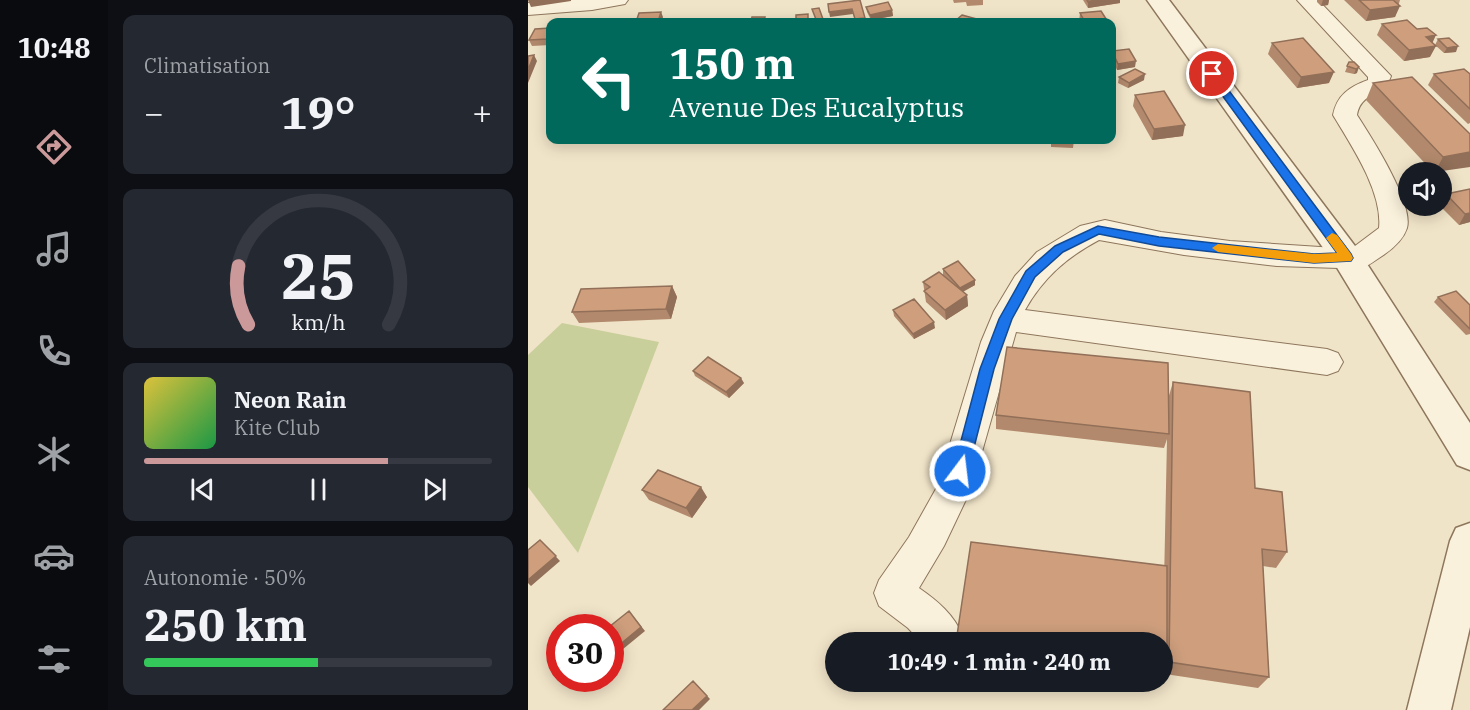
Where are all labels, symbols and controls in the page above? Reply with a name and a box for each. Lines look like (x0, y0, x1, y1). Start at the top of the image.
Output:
text: 10:48 (18, 30, 90, 65)
text: 150 m (669, 36, 795, 91)
icon: left (570, 42, 648, 120)
pin (1186, 48, 1237, 99)
text: Climatisation (144, 52, 270, 79)
icon: arrive (1195, 57, 1228, 90)
text: 19° (280, 83, 356, 141)
text: Avenue Des Eucalyptus (669, 89, 964, 124)
text: − (144, 91, 164, 134)
text: + (472, 91, 492, 134)
icon: directions (33, 126, 75, 168)
map controls (1398, 162, 1452, 216)
button: sound (1398, 162, 1452, 216)
icon: music (33, 228, 75, 270)
text: 25 (281, 235, 355, 316)
text: km/h (291, 309, 345, 337)
icon: phone (33, 330, 75, 372)
text: Neon Rain (234, 385, 347, 414)
text: Kite Club (234, 414, 320, 441)
icon: climate (33, 433, 75, 475)
position arrow (928, 439, 992, 503)
icon: previous (186, 473, 219, 506)
icon: pause (302, 473, 335, 506)
icon: next (418, 473, 451, 506)
icon: car (33, 535, 75, 577)
text: Autonomie · 50% (144, 564, 306, 591)
text: 250 km (144, 595, 307, 653)
speed limit sign: 30 (546, 614, 624, 692)
icon: filters (33, 638, 75, 680)
text: 10:49 · 1 min · 240 m (887, 647, 1111, 676)

